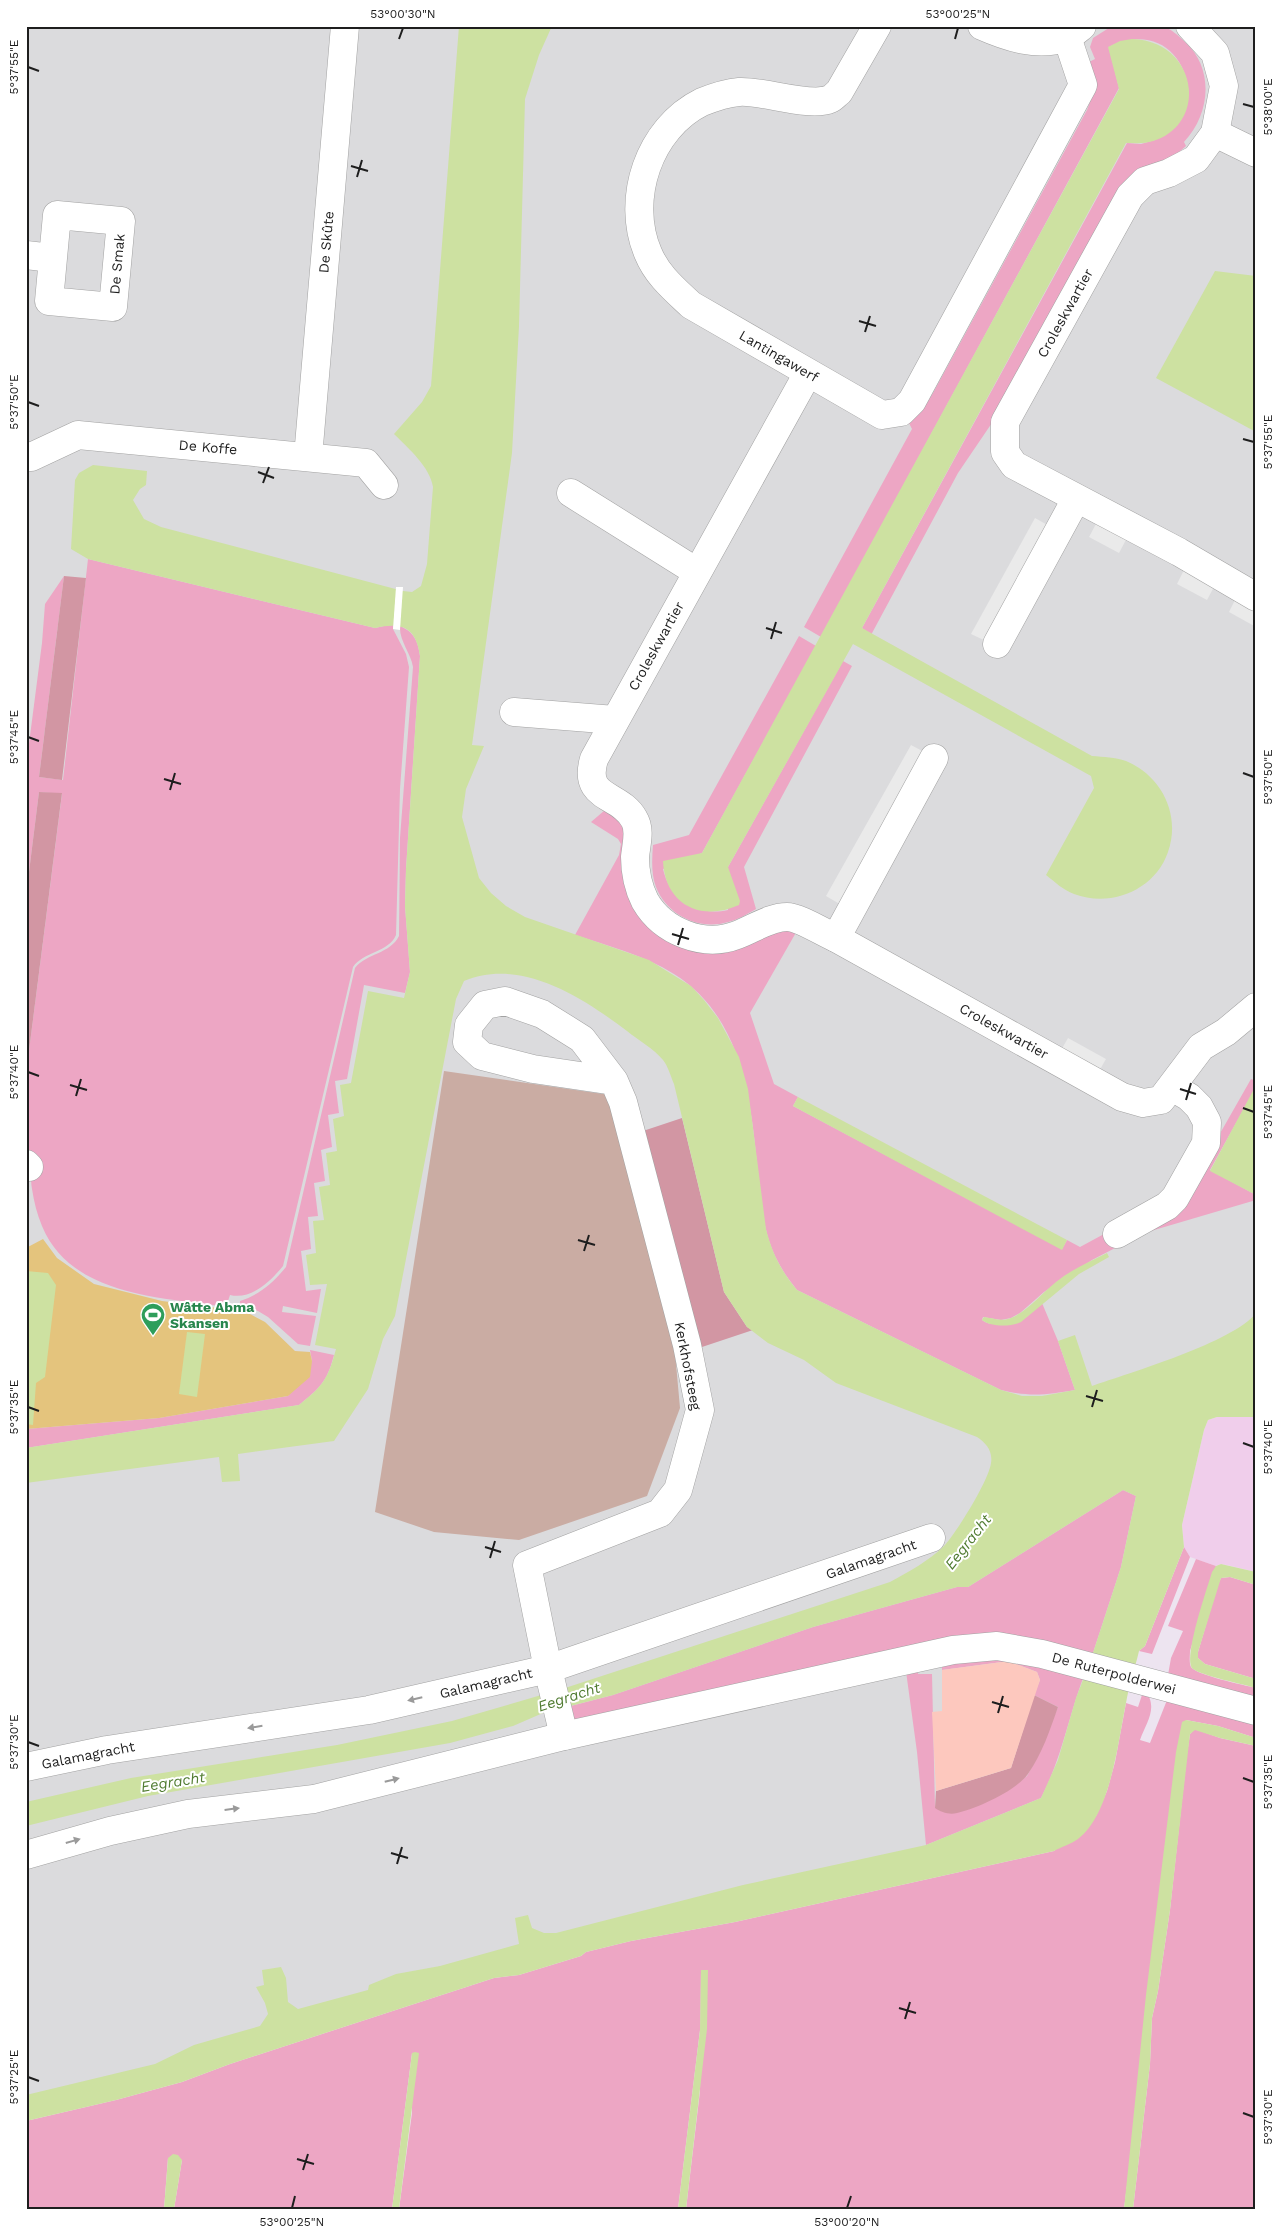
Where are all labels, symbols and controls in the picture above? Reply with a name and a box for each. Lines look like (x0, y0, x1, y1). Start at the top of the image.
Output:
text: 53°00'30"N (370, 7, 436, 21)
text: 53°00'25"N (926, 7, 990, 21)
text: 5°37'55"E (7, 39, 21, 95)
text: 5°38'00"E (1261, 78, 1275, 136)
street label: De Skûte (315, 210, 337, 274)
street label: De Smak (106, 233, 128, 295)
street label: Croleskwartier (1034, 265, 1096, 360)
street label: Lantingawerf (736, 327, 822, 385)
text: 5°37'50"E (7, 374, 21, 430)
text: 5°37'55"E (1261, 414, 1275, 470)
street label: De Koffe (178, 436, 238, 458)
street label: Croleskwartier (625, 598, 687, 693)
text: 5°37'45"E (7, 710, 21, 764)
text: 5°37'50"E (1261, 749, 1275, 805)
street label: Croleskwartier (957, 1000, 1052, 1062)
text: 5°37'40"E (7, 1044, 21, 1099)
text: 5°37'45"E (1261, 1085, 1275, 1139)
place label: Wâtte Abma Skansen (170, 1299, 255, 1331)
sports icon: Wâtte Abma Skansen (140, 1302, 166, 1336)
street label: Kerkhofsteeg (672, 1320, 705, 1412)
text: 5°37'35"E (7, 1379, 21, 1435)
text: 5°37'40"E (1261, 1419, 1275, 1474)
water label: Eegracht (941, 1510, 996, 1573)
street label: Galamagracht (824, 1536, 918, 1582)
street label: De Ruterpolderwei (1050, 1649, 1178, 1697)
street label: Galamagracht (438, 1665, 534, 1701)
water label: Eegracht (535, 1678, 603, 1716)
one-way arrow (407, 1695, 422, 1703)
text: 5°37'30"E (7, 1714, 21, 1770)
one-way arrow (246, 1724, 262, 1732)
street label: Galamagracht (40, 1738, 136, 1772)
text: 5°37'35"E (1261, 1754, 1275, 1810)
water label: Eegracht (140, 1768, 207, 1796)
one-way arrow (384, 1775, 399, 1783)
one-way arrow (224, 1805, 240, 1813)
one-way arrow (66, 1837, 81, 1845)
text: 5°37'25"E (7, 2049, 21, 2105)
text: 5°37'30"E (1261, 2089, 1275, 2145)
text: 53°00'25"N (260, 2215, 324, 2229)
text: 53°00'20"N (814, 2215, 880, 2229)

